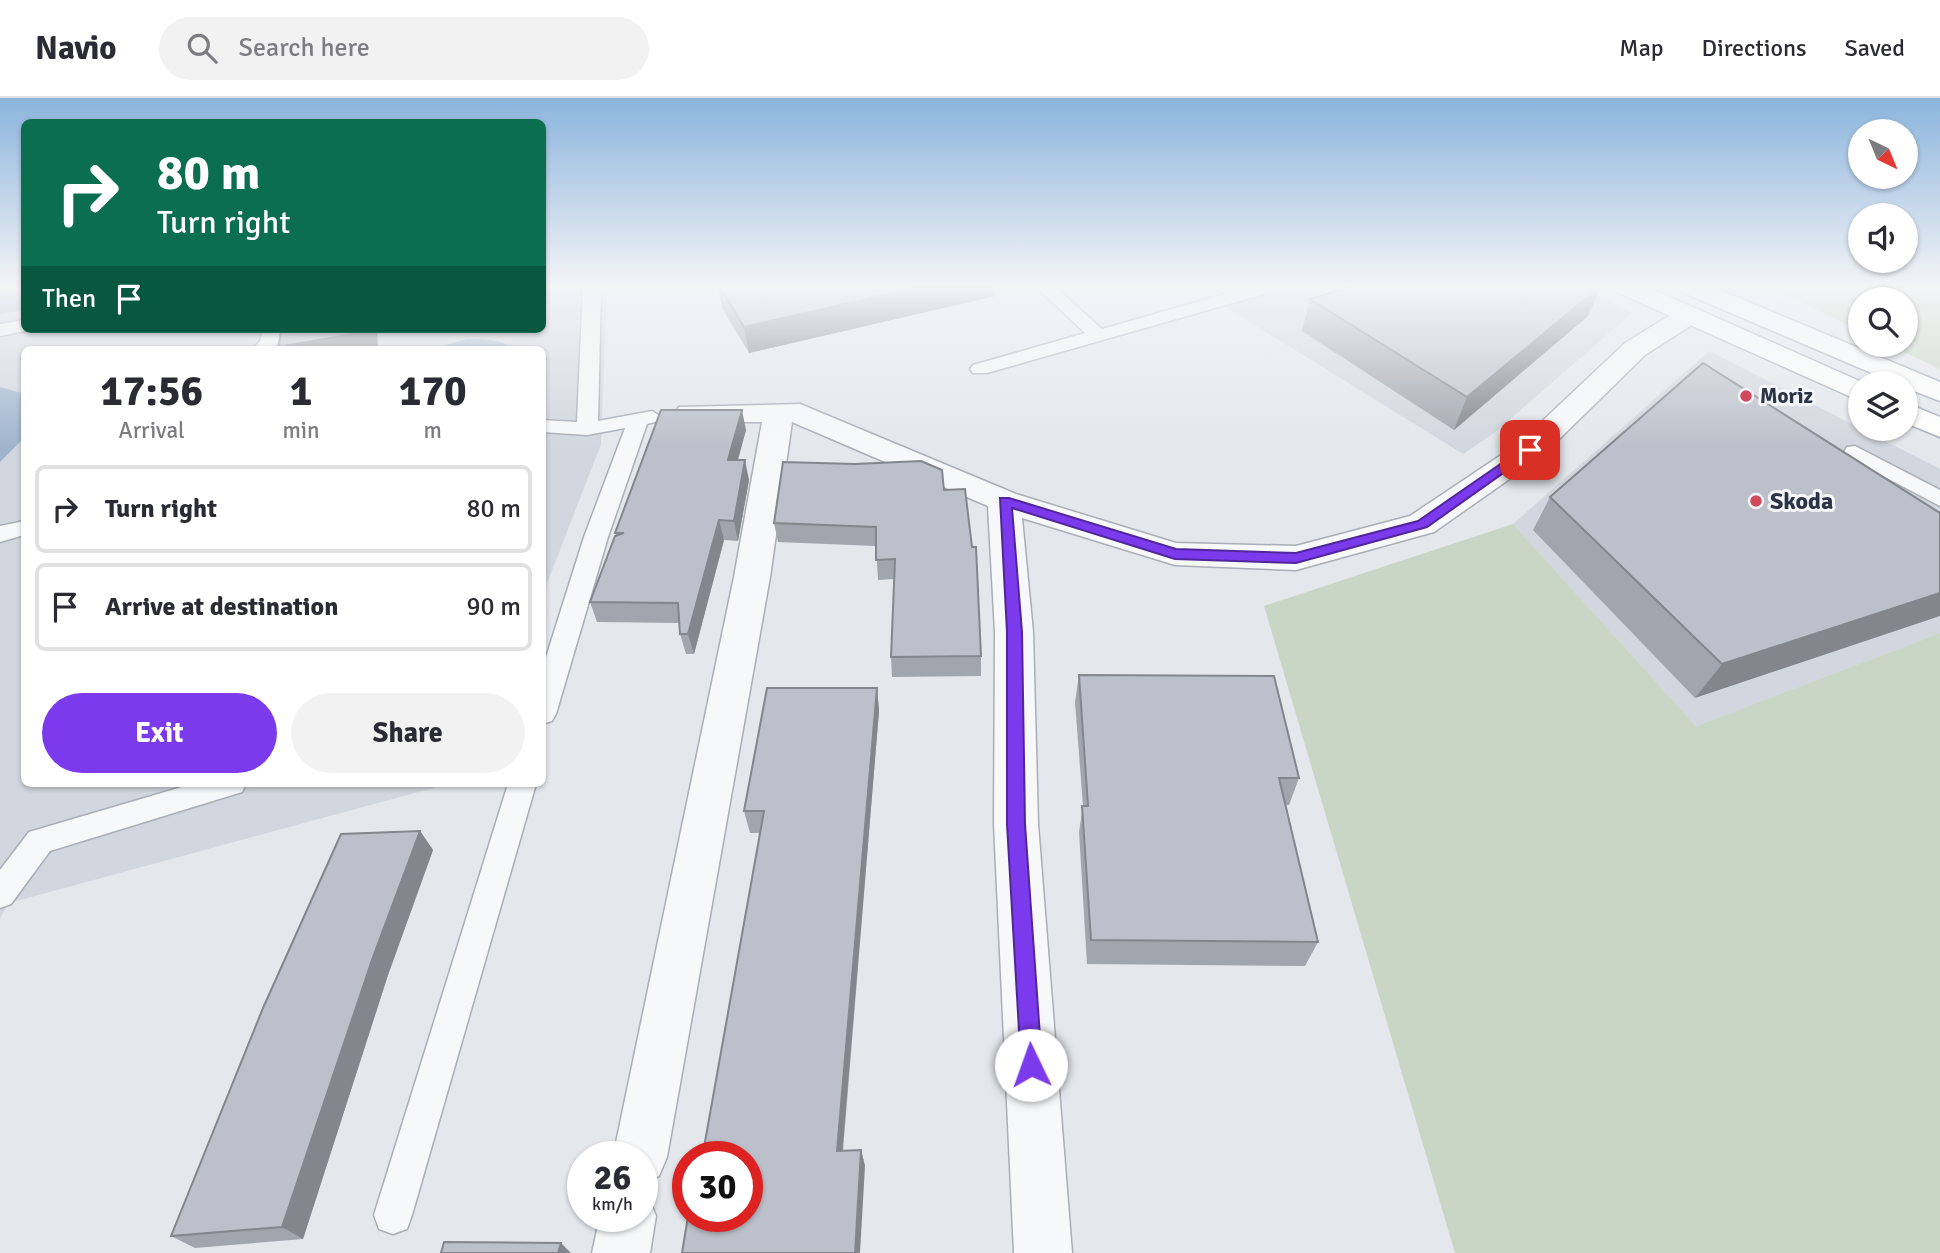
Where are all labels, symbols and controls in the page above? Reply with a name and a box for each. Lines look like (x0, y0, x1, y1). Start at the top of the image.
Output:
search box (159, 17, 649, 80)
text: Navio (35, 28, 117, 69)
icon: search (183, 29, 221, 67)
text: Search here (239, 32, 370, 64)
text: Map (1619, 33, 1664, 63)
text: Directions (1702, 33, 1807, 63)
text: Saved (1845, 33, 1905, 63)
north arrow (1848, 119, 1918, 189)
map controls (1848, 119, 1918, 441)
text: 80 m (157, 143, 260, 203)
icon: right (42, 147, 133, 238)
text: Turn right (157, 203, 290, 242)
button: sound (1848, 203, 1918, 273)
icon: arrive (110, 280, 148, 318)
text: Then (42, 283, 96, 315)
button: search (1848, 287, 1918, 357)
text: 17:56 (100, 366, 203, 417)
text: 1 (290, 366, 312, 417)
text: 170 (399, 366, 467, 417)
button: layers (1848, 371, 1918, 441)
place label: Moriz (1760, 383, 1813, 409)
marker: Moriz (1738, 388, 1754, 404)
text: Arrival (119, 416, 185, 445)
text: min (282, 416, 320, 445)
text: m (424, 416, 442, 445)
pin (1500, 420, 1560, 480)
icon: arrive (1511, 431, 1549, 469)
place label: Skoda (1770, 486, 1833, 516)
icon: right (46, 490, 84, 528)
text: Turn right (105, 493, 217, 525)
text: 80 m (466, 493, 521, 525)
marker: Skoda (1748, 493, 1764, 509)
icon: arrive (46, 588, 84, 626)
text: Arrive at destination (105, 591, 338, 623)
text: 90 m (466, 591, 521, 623)
button: Exit (42, 693, 277, 773)
button: Share (291, 693, 525, 773)
position arrow (994, 1028, 1068, 1102)
speed limit sign: 30 (672, 1141, 763, 1232)
text: 26 (594, 1156, 631, 1199)
text: km/h (592, 1193, 633, 1215)

